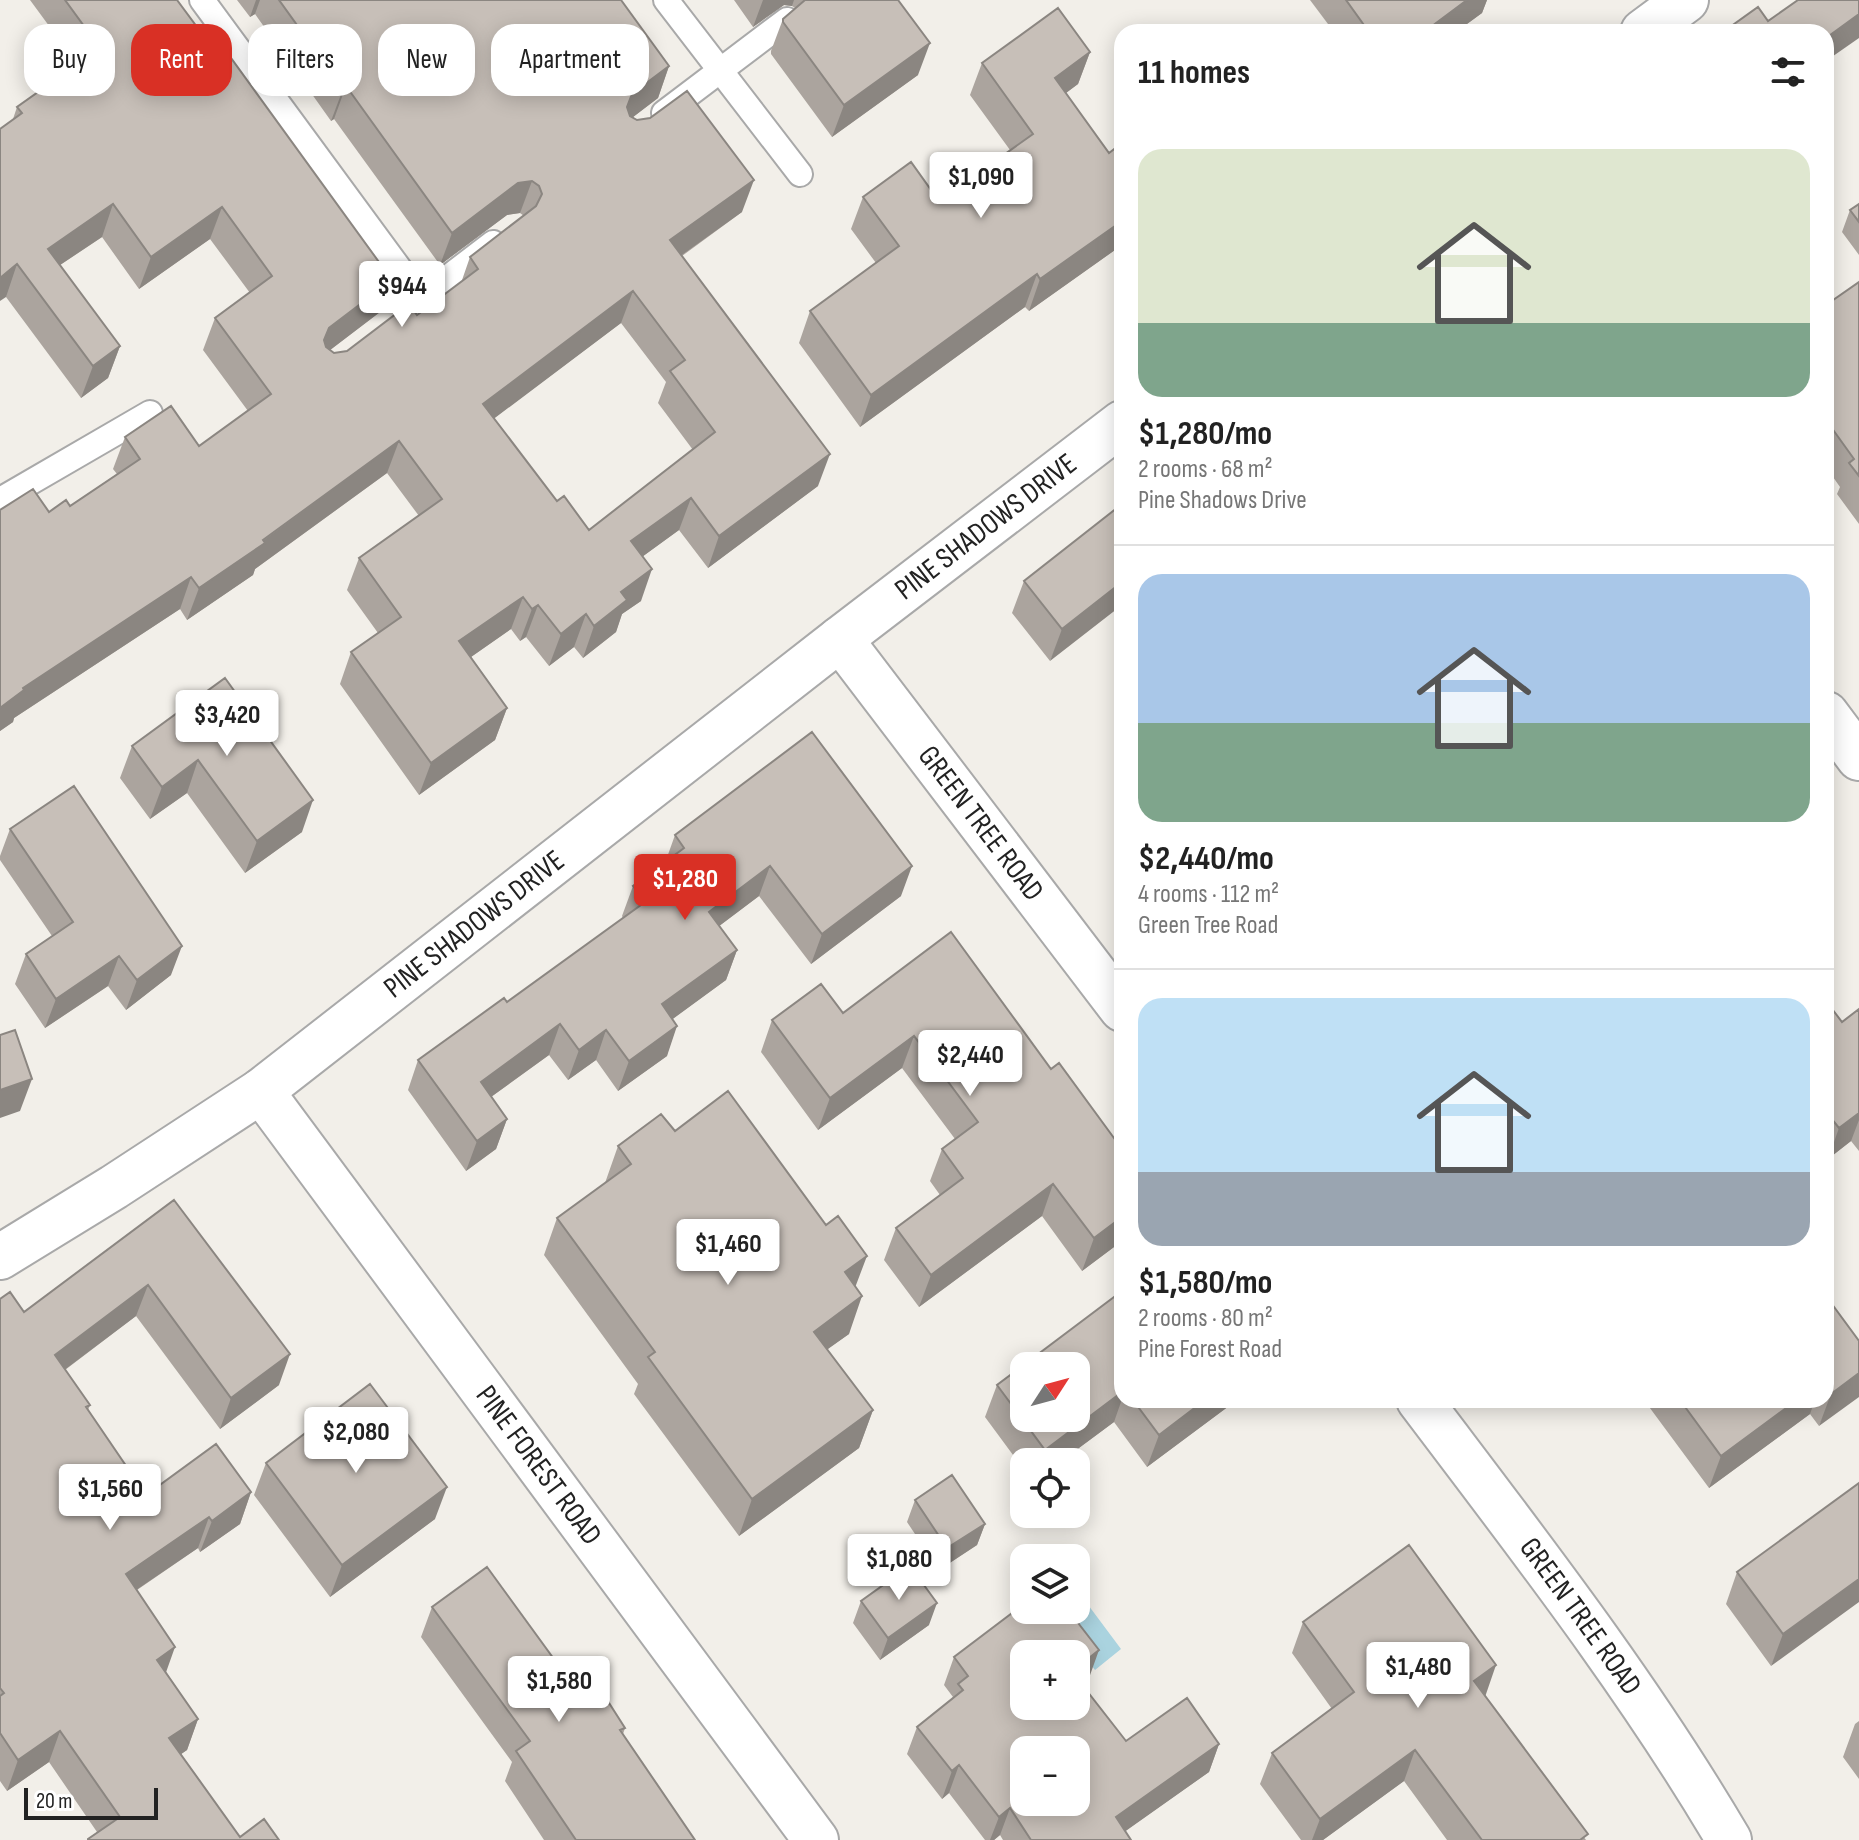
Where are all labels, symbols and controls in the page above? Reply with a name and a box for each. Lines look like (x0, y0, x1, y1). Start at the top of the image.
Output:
chip: Buy (24, 24, 115, 96)
chip: Rent (131, 24, 232, 96)
chip: Filters (248, 24, 362, 96)
chip: New (378, 24, 475, 96)
chip: Apartment (491, 24, 649, 96)
icon: filters (1766, 50, 1810, 94)
text: 11 homes (1138, 52, 1250, 93)
pin: $1,090 (916, 152, 1046, 220)
text: $1,090 (948, 162, 1014, 193)
icon: home (1402, 201, 1546, 345)
pin: $944 (355, 261, 449, 329)
text: $944 (377, 271, 427, 302)
text: $1,280/mo (1138, 413, 1272, 454)
street label: PINE SHADOWS DRIVE (888, 446, 1084, 608)
text: 2 rooms · 68 m² (1138, 454, 1273, 485)
text: Pine Shadows Drive (1138, 485, 1307, 516)
icon: home (1402, 626, 1546, 770)
pin: $3,420 (162, 690, 292, 758)
text: $3,420 (194, 700, 260, 731)
street label: GREEN TREE ROAD (910, 739, 1051, 908)
text: $2,440/mo (1138, 838, 1274, 879)
street label: PINE SHADOWS DRIVE (377, 843, 572, 1006)
pin: $1,280 (620, 854, 750, 922)
text: $1,280 (652, 864, 718, 895)
text: 4 rooms · 112 m² (1138, 879, 1279, 910)
text: Green Tree Road (1138, 910, 1278, 941)
pin: $2,440 (905, 1030, 1035, 1098)
text: $2,440 (936, 1040, 1004, 1071)
icon: home (1402, 1050, 1546, 1194)
pin: $1,460 (663, 1219, 793, 1287)
text: $1,460 (694, 1229, 762, 1260)
text: $1,580/mo (1138, 1262, 1272, 1303)
text: 2 rooms · 80 m² (1138, 1303, 1273, 1334)
text: Pine Forest Road (1138, 1334, 1282, 1365)
north arrow (1010, 1352, 1090, 1432)
map controls (1010, 1352, 1090, 1816)
street label: PINE FOREST ROAD (468, 1379, 609, 1552)
pin: $2,080 (291, 1407, 421, 1475)
text: $2,080 (322, 1417, 390, 1448)
button: locate (1010, 1448, 1090, 1528)
pin: $1,560 (45, 1464, 175, 1532)
text: $1,560 (77, 1474, 143, 1505)
street label: GREEN TREE ROAD (1511, 1531, 1649, 1702)
pin: $1,080 (834, 1534, 964, 1602)
text: $1,080 (866, 1544, 932, 1575)
button: layers (1010, 1544, 1090, 1624)
button: + (1010, 1640, 1090, 1720)
pin: $1,480 (1353, 1642, 1483, 1710)
text: $1,480 (1384, 1652, 1452, 1683)
pin: $1,580 (494, 1656, 624, 1724)
text: $1,580 (526, 1666, 592, 1697)
button: − (1010, 1736, 1090, 1816)
scale bar (24, 1784, 158, 1820)
text: 20 m (36, 1788, 73, 1815)

